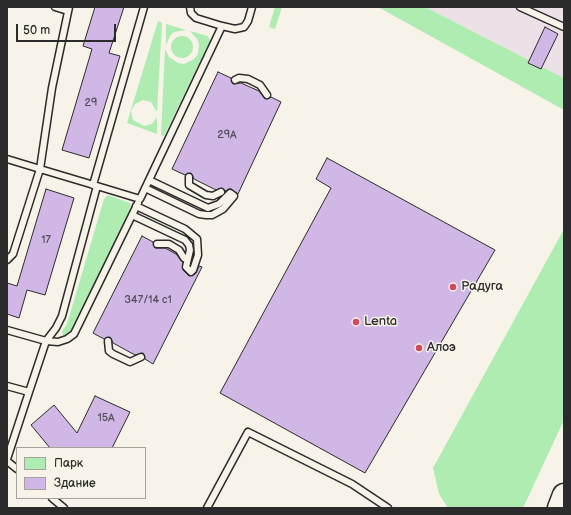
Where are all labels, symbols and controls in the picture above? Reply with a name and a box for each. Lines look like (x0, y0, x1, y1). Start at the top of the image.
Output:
scale bar (18, 16, 118, 42)
text: 50 m (23, 23, 50, 38)
house number: 29 (85, 96, 97, 110)
house number: 29А (217, 128, 237, 142)
house number: 17 (41, 233, 51, 247)
place label: Радуга (461, 279, 503, 295)
marker: Радуга (448, 282, 458, 292)
house number: 347/14 с1 (124, 293, 172, 307)
place label: Lenta (364, 314, 397, 330)
marker: Lenta (351, 317, 361, 327)
place label: Алоэ (427, 340, 456, 356)
marker: Алоэ (414, 343, 424, 353)
house number: 15А (97, 411, 115, 425)
legend (16, 447, 146, 499)
text: Парк (54, 456, 83, 471)
text: Здание (54, 476, 96, 491)

